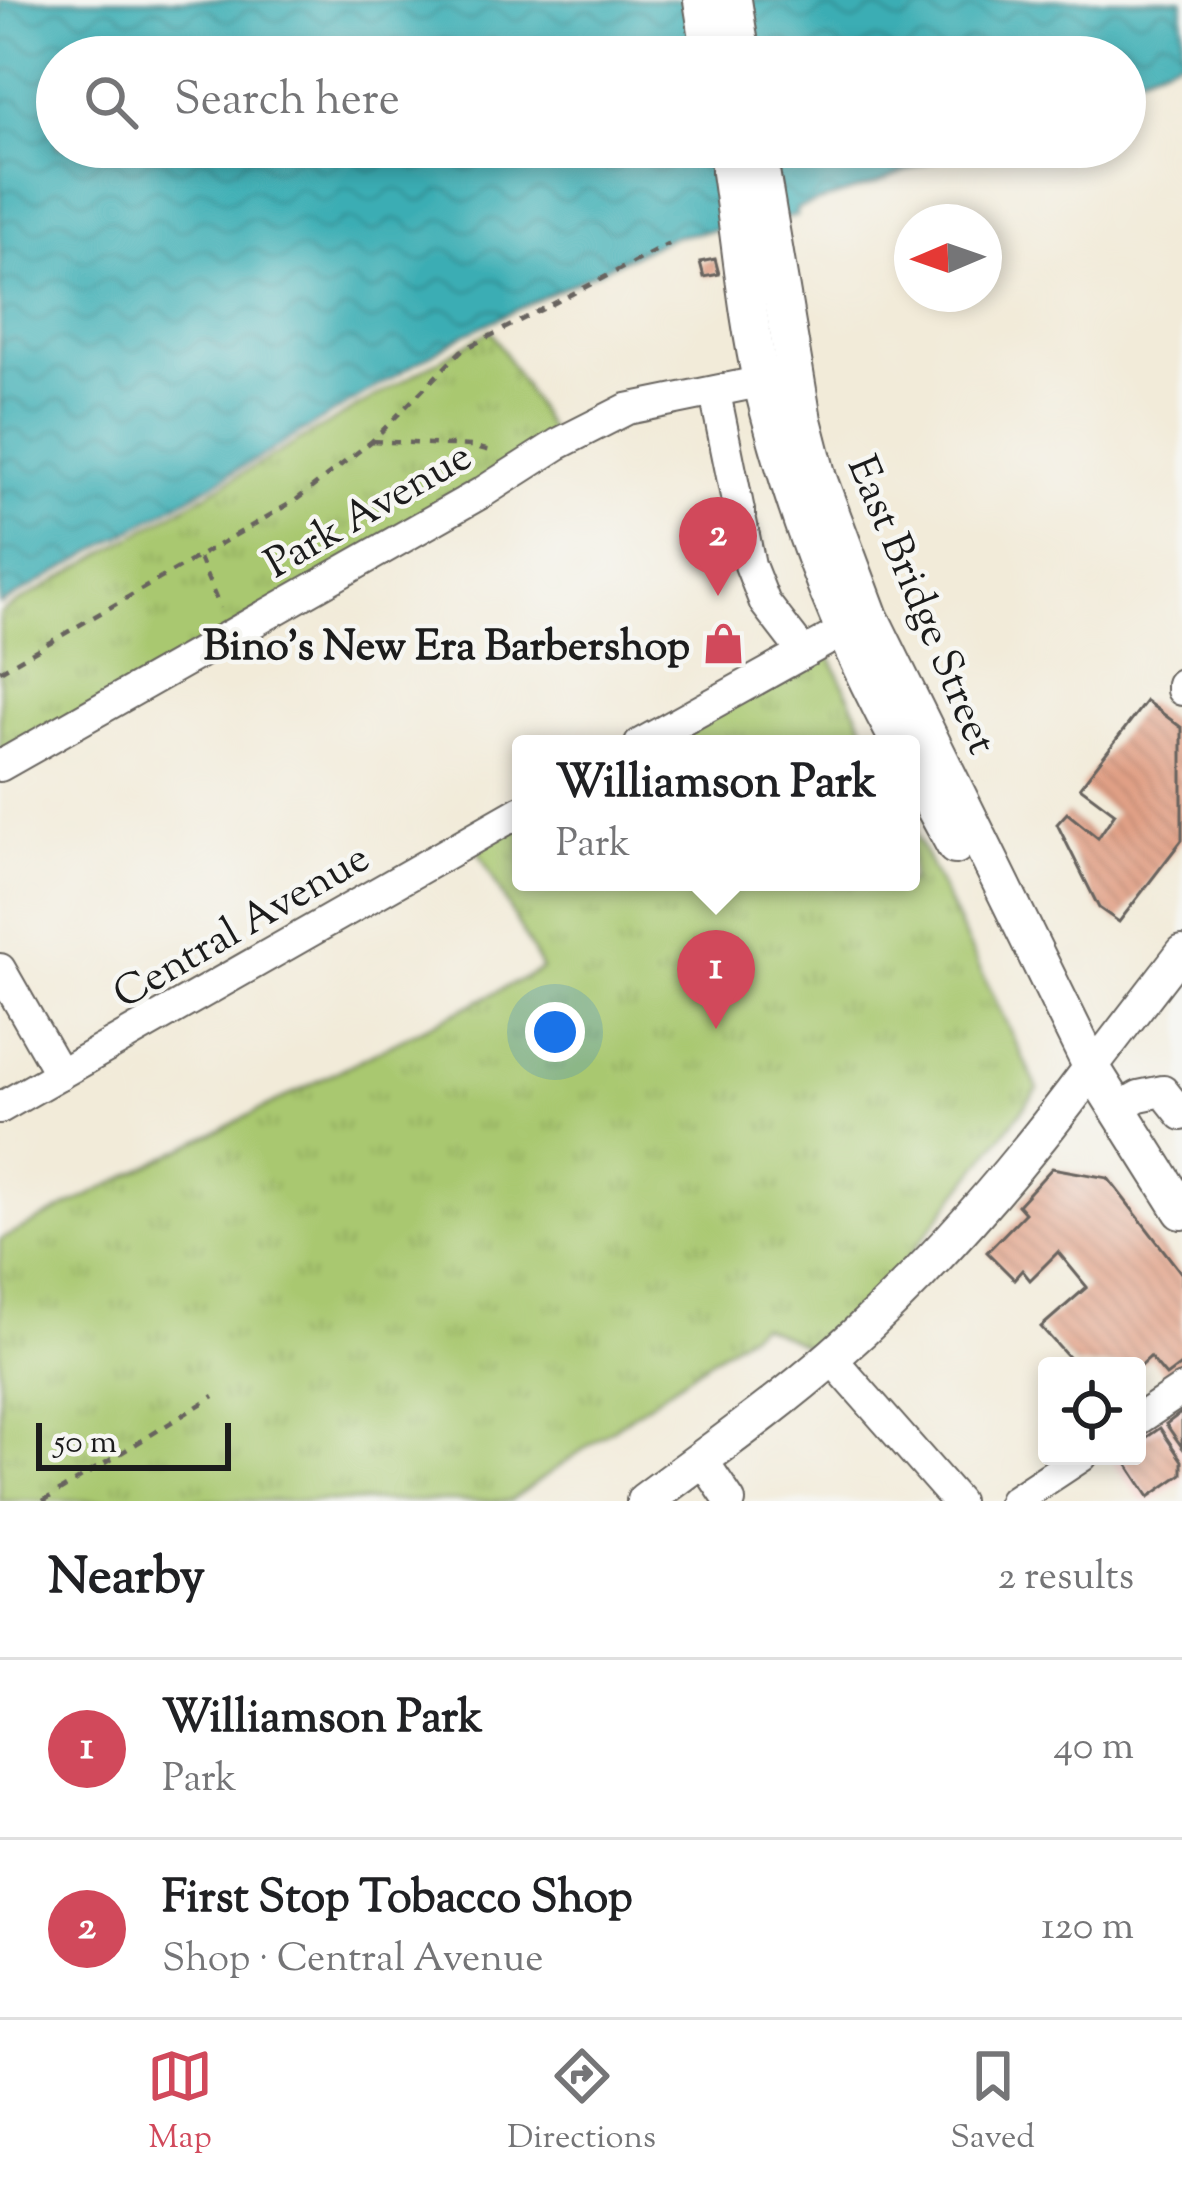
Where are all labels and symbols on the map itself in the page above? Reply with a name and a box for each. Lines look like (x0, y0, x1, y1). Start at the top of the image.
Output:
north arrow (894, 204, 1002, 312)
street label: Park Avenue (255, 429, 484, 596)
street label: East Bridge Street (829, 447, 1009, 765)
pin: 2 (679, 497, 757, 596)
place label: Bino's New Era Barbershop (203, 619, 690, 679)
shop icon: Bino's New Era Barbershop (701, 621, 747, 667)
street label: Central Avenue (103, 831, 382, 1026)
pin: 1 (677, 930, 755, 1029)
your location (525, 1002, 585, 1062)
scale bar (36, 1417, 231, 1470)

